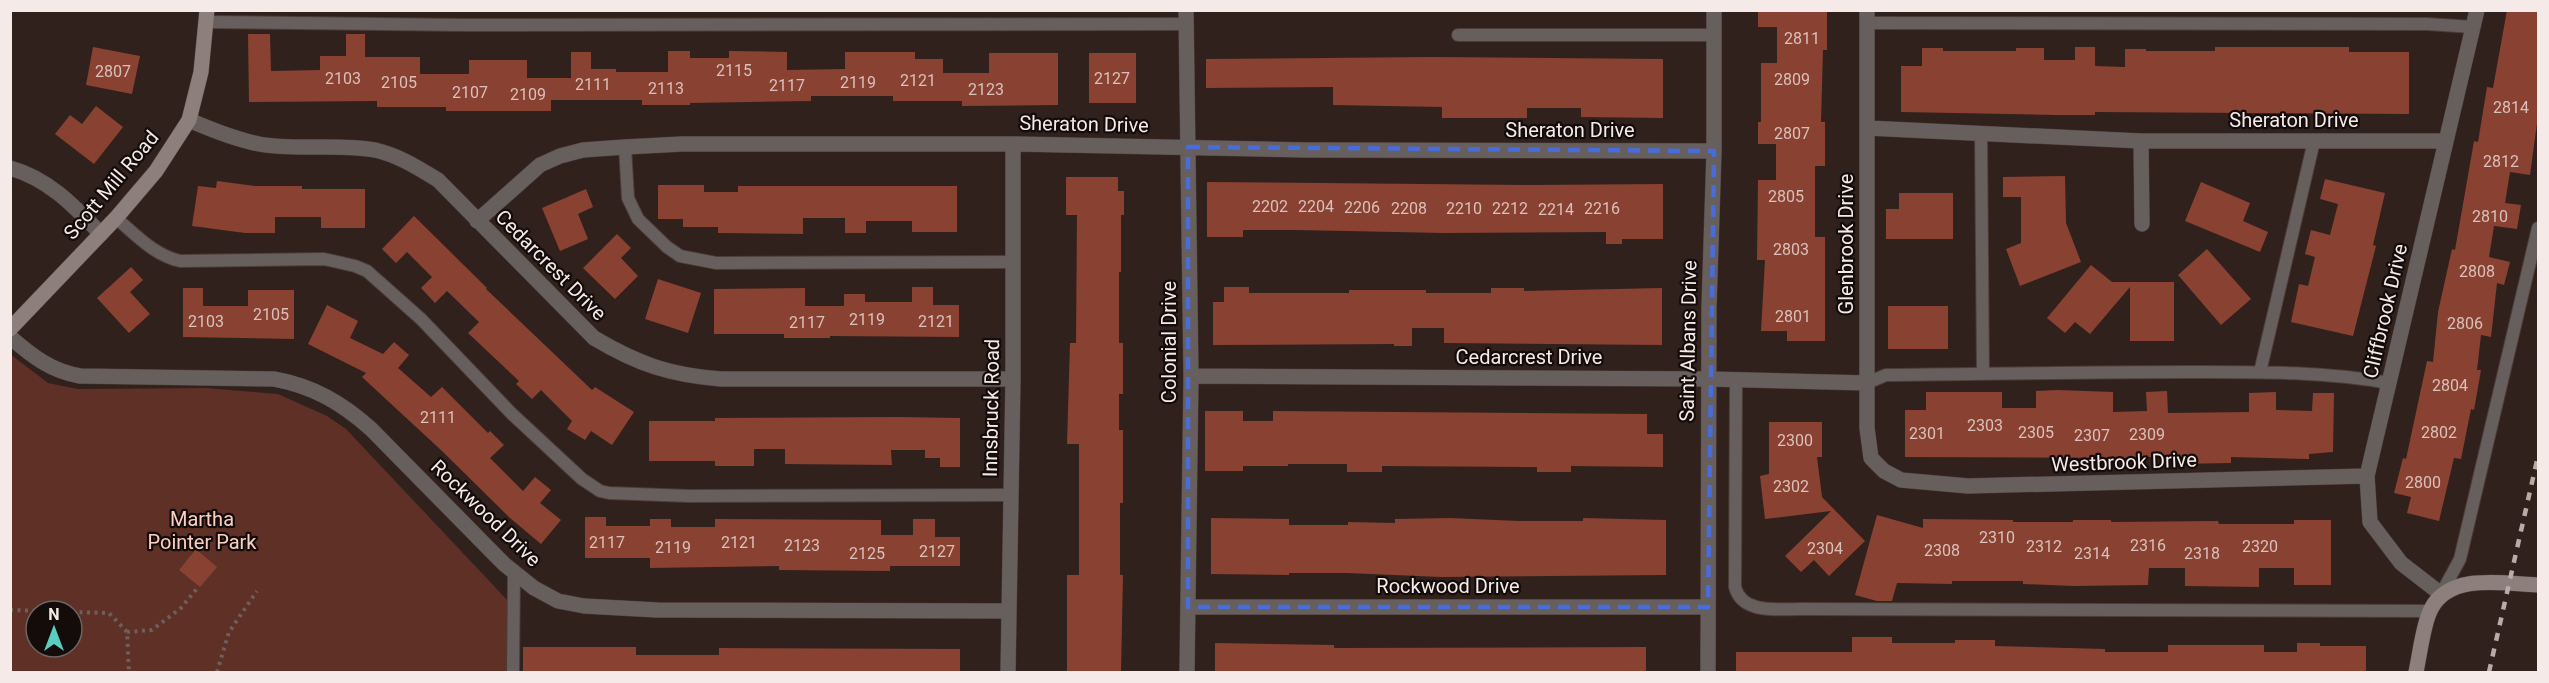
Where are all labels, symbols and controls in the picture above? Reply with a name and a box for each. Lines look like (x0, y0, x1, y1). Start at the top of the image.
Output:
house number: 2811 (1784, 29, 1820, 48)
house number: 2115 (716, 61, 752, 80)
house number: 2807 (95, 62, 131, 81)
house number: 2103 (325, 69, 361, 88)
house number: 2127 (1094, 69, 1130, 88)
house number: 2809 (1774, 70, 1810, 89)
house number: 2121 (900, 71, 936, 90)
house number: 2105 (381, 73, 417, 92)
house number: 2119 (840, 73, 876, 92)
house number: 2111 (575, 75, 611, 94)
house number: 2117 (769, 76, 805, 95)
house number: 2113 (648, 79, 684, 98)
house number: 2123 (968, 80, 1004, 99)
house number: 2107 (452, 83, 488, 102)
house number: 2109 (510, 85, 546, 104)
house number: 2814 (2493, 98, 2529, 117)
street label: Sheraton Drive (2229, 108, 2359, 132)
street label: Sheraton Drive (1019, 111, 1149, 137)
street label: Sheraton Drive (1505, 118, 1635, 142)
house number: 2807 (1774, 124, 1810, 143)
street label: Scott Mill Road (59, 126, 163, 244)
house number: 2812 (2483, 152, 2519, 171)
street label: Glenbrook Drive (1834, 174, 1858, 314)
house number: 2805 (1768, 187, 1804, 206)
house number: 2202 (1252, 197, 1288, 216)
house number: 2204 (1298, 197, 1334, 216)
house number: 2206 (1344, 198, 1380, 217)
house number: 2208 (1391, 199, 1427, 218)
house number: 2210 (1446, 199, 1482, 218)
house number: 2212 (1492, 199, 1528, 218)
house number: 2216 (1584, 199, 1620, 218)
house number: 2214 (1538, 200, 1574, 219)
street label: Cedarcrest Drive (491, 205, 611, 325)
house number: 2810 (2472, 207, 2508, 226)
house number: 2803 (1773, 240, 1809, 259)
street label: Cliffbrook Drive (2358, 241, 2412, 381)
street label: Saint Albans Drive (1675, 260, 1701, 422)
house number: 2808 (2459, 262, 2495, 281)
street label: Colonial Drive (1157, 281, 1181, 403)
house number: 2105 (253, 305, 289, 324)
house number: 2801 (1775, 307, 1811, 326)
house number: 2119 (849, 310, 885, 329)
house number: 2103 (188, 312, 224, 331)
house number: 2121 (918, 312, 954, 331)
house number: 2117 (789, 313, 825, 332)
house number: 2806 (2447, 314, 2483, 333)
street label: Innsbruck Road (978, 339, 1004, 477)
street label: Cedarcrest Drive (1456, 345, 1602, 369)
house number: 2804 (2432, 376, 2468, 395)
house number: 2111 (420, 408, 456, 427)
house number: 2303 (1967, 416, 2003, 435)
house number: 2305 (2018, 423, 2054, 442)
house number: 2802 (2421, 423, 2457, 442)
house number: 2301 (1909, 424, 1945, 443)
house number: 2309 (2129, 425, 2165, 444)
house number: 2307 (2074, 426, 2110, 445)
house number: 2300 (1777, 431, 1813, 450)
street label: Westbrook Drive (2051, 447, 2197, 477)
street label: Rockwood Drive (426, 455, 546, 571)
house number: 2800 (2405, 473, 2441, 492)
house number: 2302 (1773, 477, 1809, 496)
park label: Martha Pointer Park (148, 507, 257, 554)
house number: 2310 (1979, 528, 2015, 547)
house number: 2117 (589, 533, 625, 552)
house number: 2121 (721, 533, 757, 552)
house number: 2123 (784, 536, 820, 555)
house number: 2316 (2130, 536, 2166, 555)
house number: 2312 (2026, 537, 2062, 556)
house number: 2320 (2242, 537, 2278, 556)
house number: 2119 (655, 538, 691, 557)
house number: 2304 (1807, 539, 1843, 558)
house number: 2308 (1924, 541, 1960, 560)
house number: 2127 (919, 542, 955, 561)
house number: 2125 (849, 544, 885, 563)
house number: 2314 (2074, 544, 2110, 563)
house number: 2318 (2184, 544, 2220, 563)
street label: Rockwood Drive (1376, 574, 1520, 598)
north arrow (24, 599, 84, 659)
text: N (48, 605, 60, 624)

